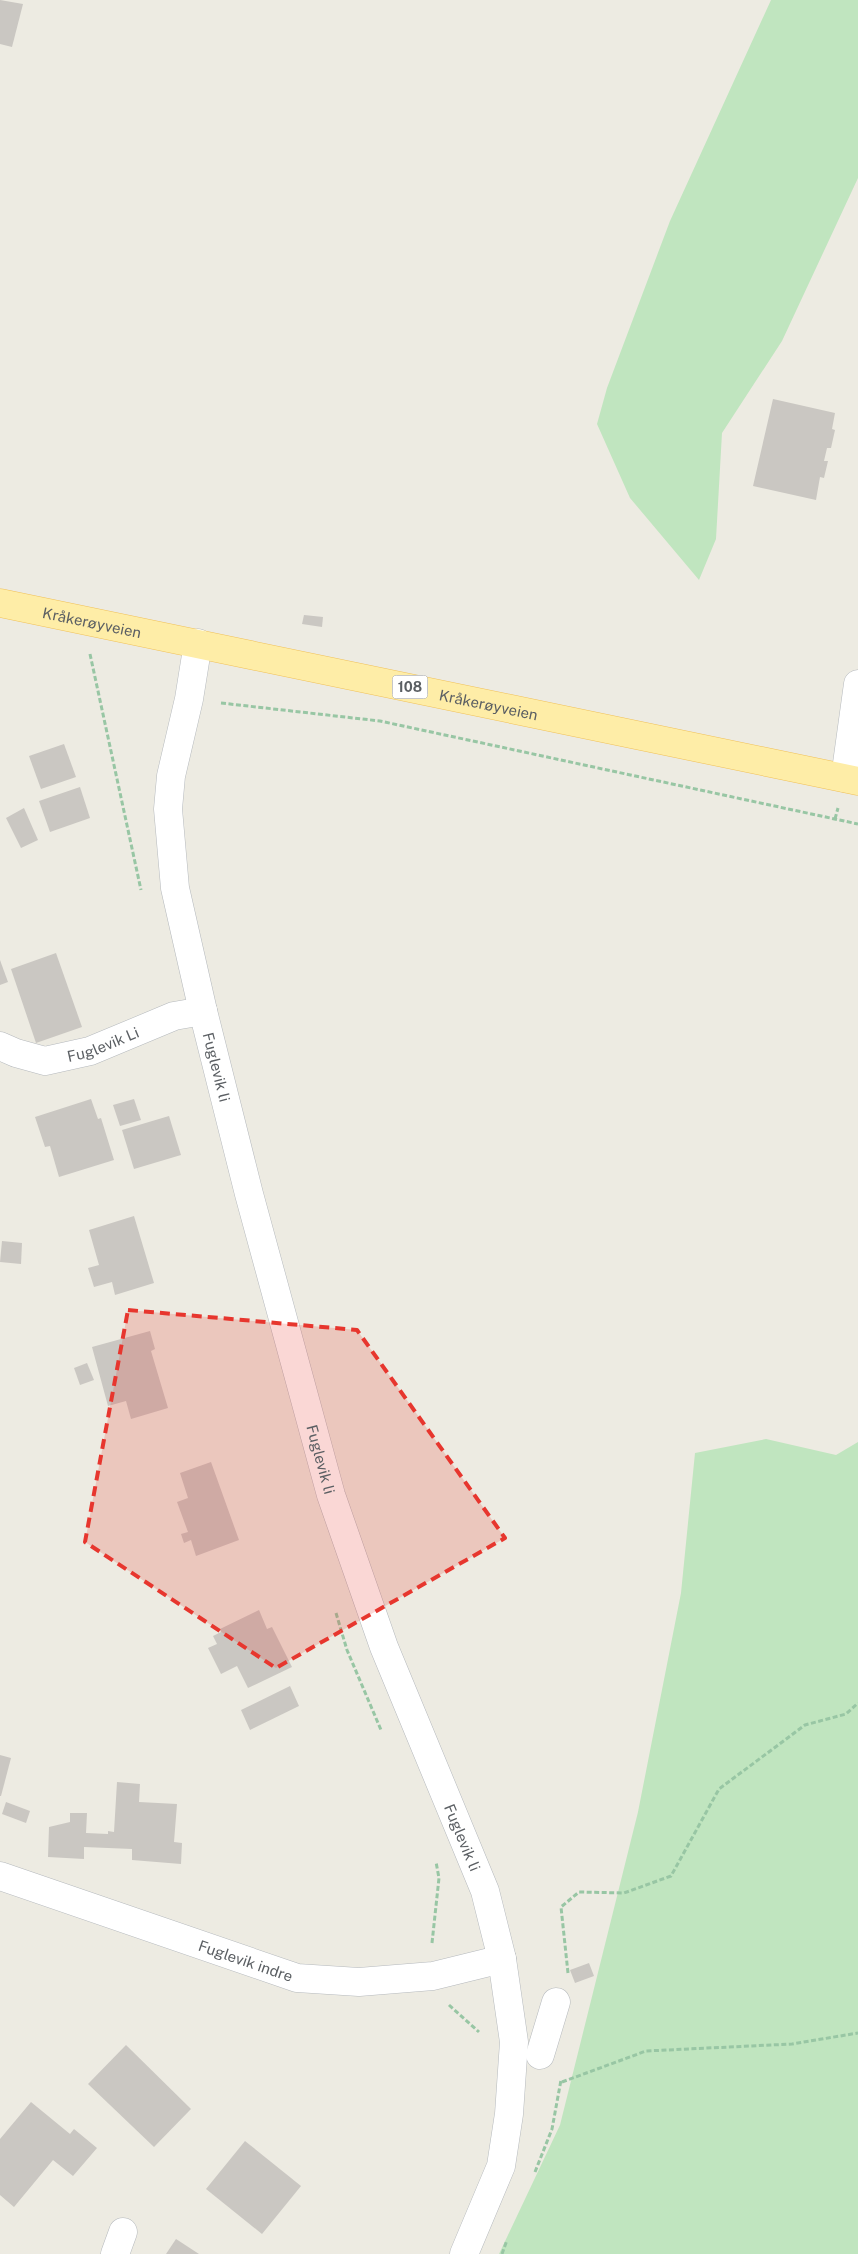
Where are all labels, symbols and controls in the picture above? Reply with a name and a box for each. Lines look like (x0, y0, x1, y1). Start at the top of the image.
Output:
street label: Kråkerøyveien (41, 604, 143, 641)
road number: 108 (392, 676, 428, 699)
street label: Kråkerøyveien (438, 686, 540, 723)
street label: Fuglevik Li (65, 1023, 141, 1064)
street label: Fuglevik li (200, 1030, 234, 1103)
street label: Fuglevik li (304, 1423, 339, 1496)
street label: Fuglevik li (441, 1801, 484, 1873)
street label: Fuglevik indre (197, 1936, 295, 1985)

